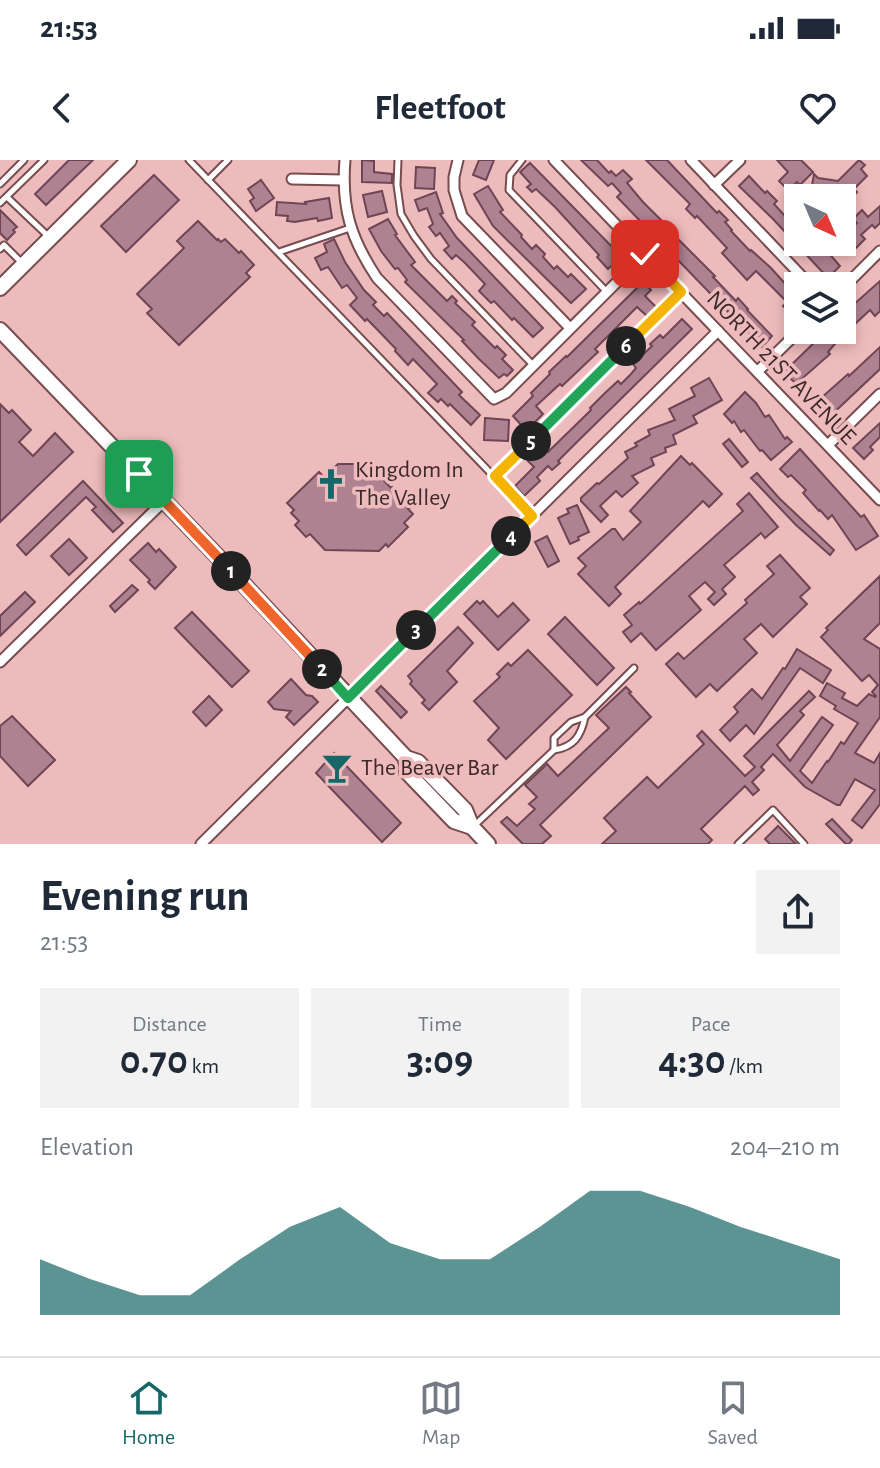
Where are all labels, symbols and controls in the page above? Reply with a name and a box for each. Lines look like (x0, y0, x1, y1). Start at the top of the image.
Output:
text: 21:53 (40, 13, 98, 43)
icon: back (40, 86, 84, 130)
icon: heart (796, 86, 840, 130)
text: Fleetfoot (374, 90, 506, 126)
north arrow (784, 184, 856, 256)
map controls (784, 184, 856, 344)
pin (611, 220, 679, 288)
icon: check (623, 232, 667, 276)
button: layers (784, 272, 856, 344)
street label: NORTH 21ST AVENUE (702, 287, 860, 450)
pin: 6 (606, 326, 646, 366)
text: 6 (621, 335, 631, 357)
pin: 5 (511, 421, 551, 461)
text: 5 (526, 430, 536, 452)
pin (105, 440, 173, 508)
icon: arrive (117, 452, 161, 496)
place label: Kingdom In The Valley (355, 458, 464, 510)
church icon: Kingdom In The Valley (314, 467, 348, 501)
pin: 4 (491, 516, 531, 556)
text: 4 (505, 525, 517, 547)
pin: 1 (211, 551, 251, 591)
text: 1 (227, 560, 235, 582)
pin: 3 (396, 610, 436, 650)
text: 3 (411, 619, 421, 641)
pin: 2 (302, 649, 342, 689)
text: 2 (317, 658, 327, 680)
bar icon: The Beaver Bar (320, 751, 354, 785)
place label: The Beaver Bar (361, 756, 499, 780)
button: share (756, 870, 840, 954)
text: Evening run (40, 875, 249, 919)
text: 21:53 (40, 929, 88, 955)
text: Distance (132, 1013, 207, 1035)
text: Time (418, 1013, 462, 1035)
text: Pace (691, 1013, 730, 1035)
text: 0.70 (120, 1041, 188, 1081)
text: 3:09 (407, 1041, 473, 1081)
text: 4:30 (658, 1041, 726, 1081)
text: km (188, 1055, 219, 1077)
text: /km (726, 1055, 763, 1077)
text: Elevation (40, 1134, 134, 1160)
text: 204–210 m (730, 1134, 840, 1160)
tab: Home (122, 1376, 175, 1450)
tab: Map (419, 1376, 463, 1450)
tab: Saved (708, 1376, 758, 1450)

